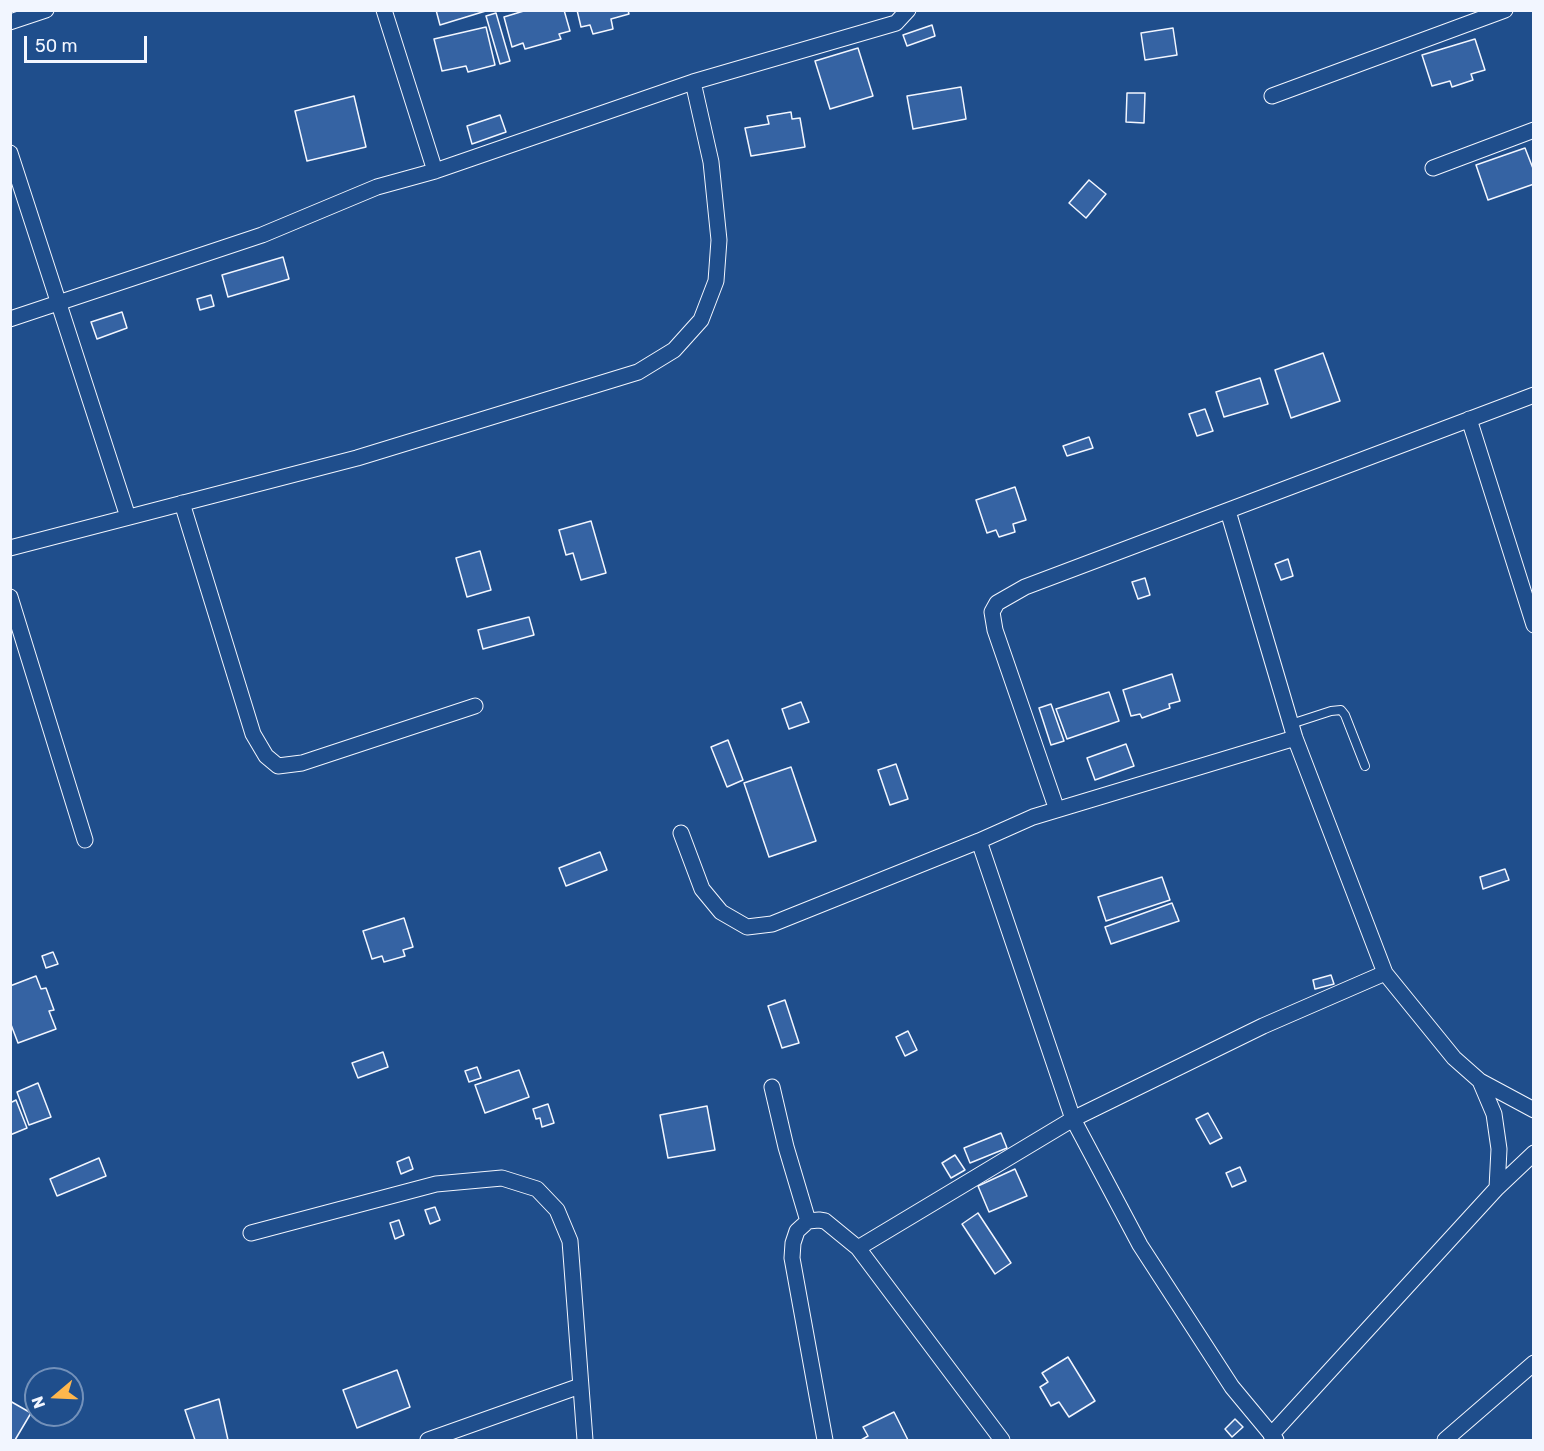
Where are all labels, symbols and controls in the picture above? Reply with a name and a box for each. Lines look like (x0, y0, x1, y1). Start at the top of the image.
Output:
scale bar (27, 24, 150, 62)
text: 50 m (35, 35, 78, 57)
north arrow (24, 1367, 84, 1427)
text: N (28, 1394, 49, 1411)

